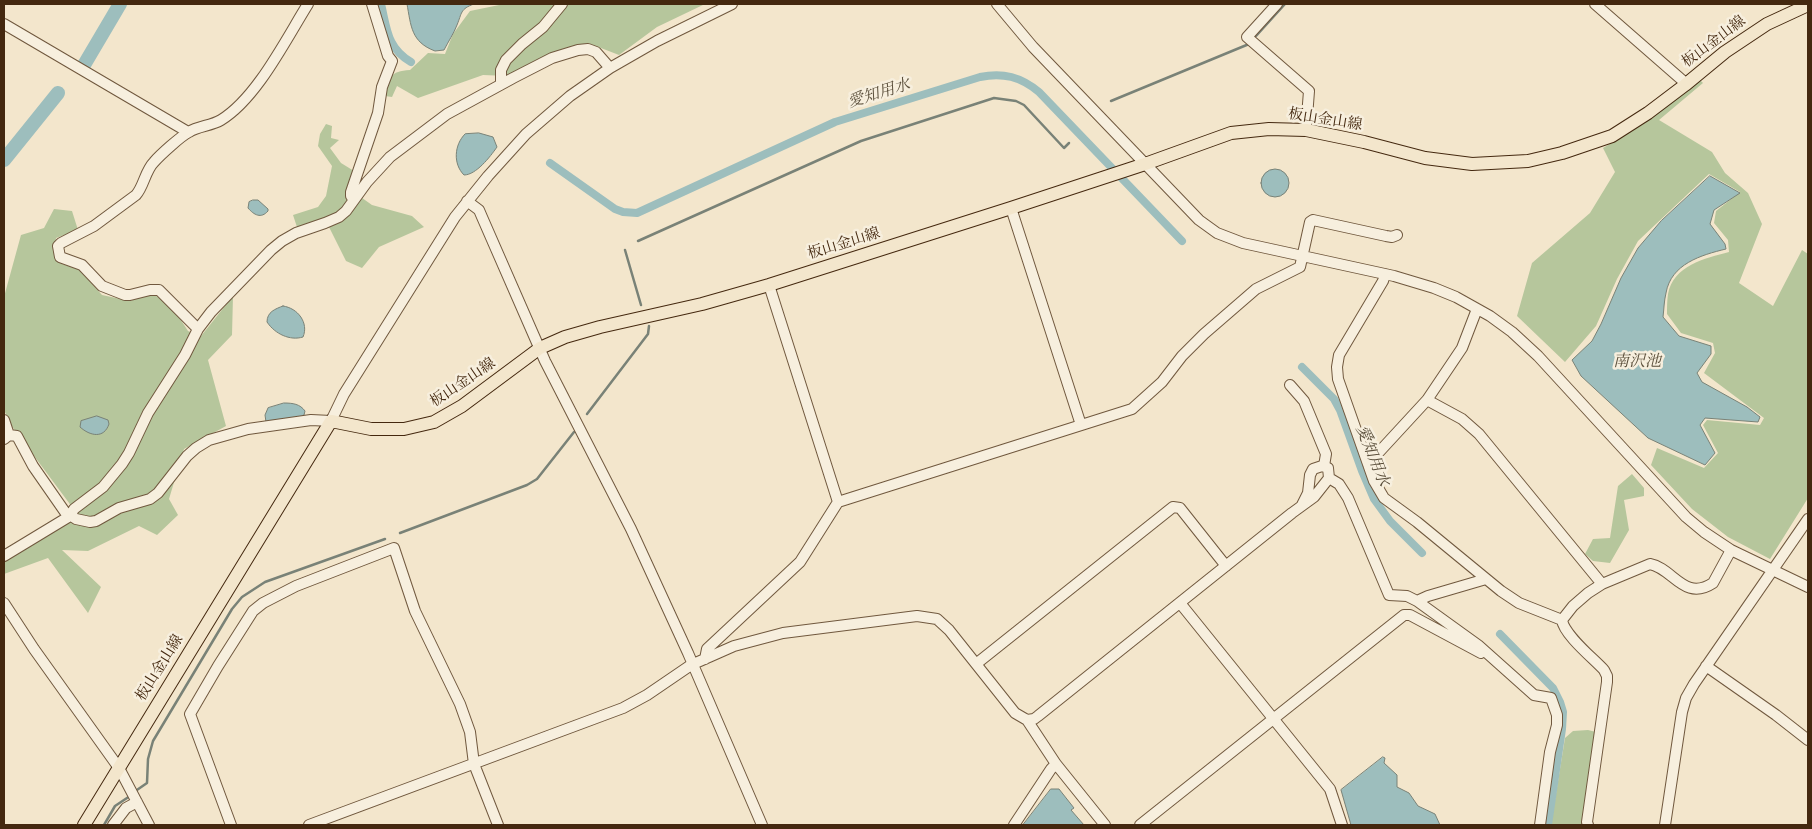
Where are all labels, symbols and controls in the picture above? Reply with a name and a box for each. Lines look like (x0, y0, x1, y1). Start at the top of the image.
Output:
street label: 板山金山線 (1679, 12, 1749, 72)
water label: 愛知用水 (846, 75, 912, 113)
street label: 板山金山線 (1287, 105, 1363, 135)
street label: 板山金山線 (806, 224, 882, 264)
water label: 南沢池 (1613, 352, 1661, 372)
street label: 板山金山線 (427, 355, 499, 411)
water label: 愛知用水 (1351, 423, 1393, 489)
street label: 板山金山線 (132, 631, 188, 705)

